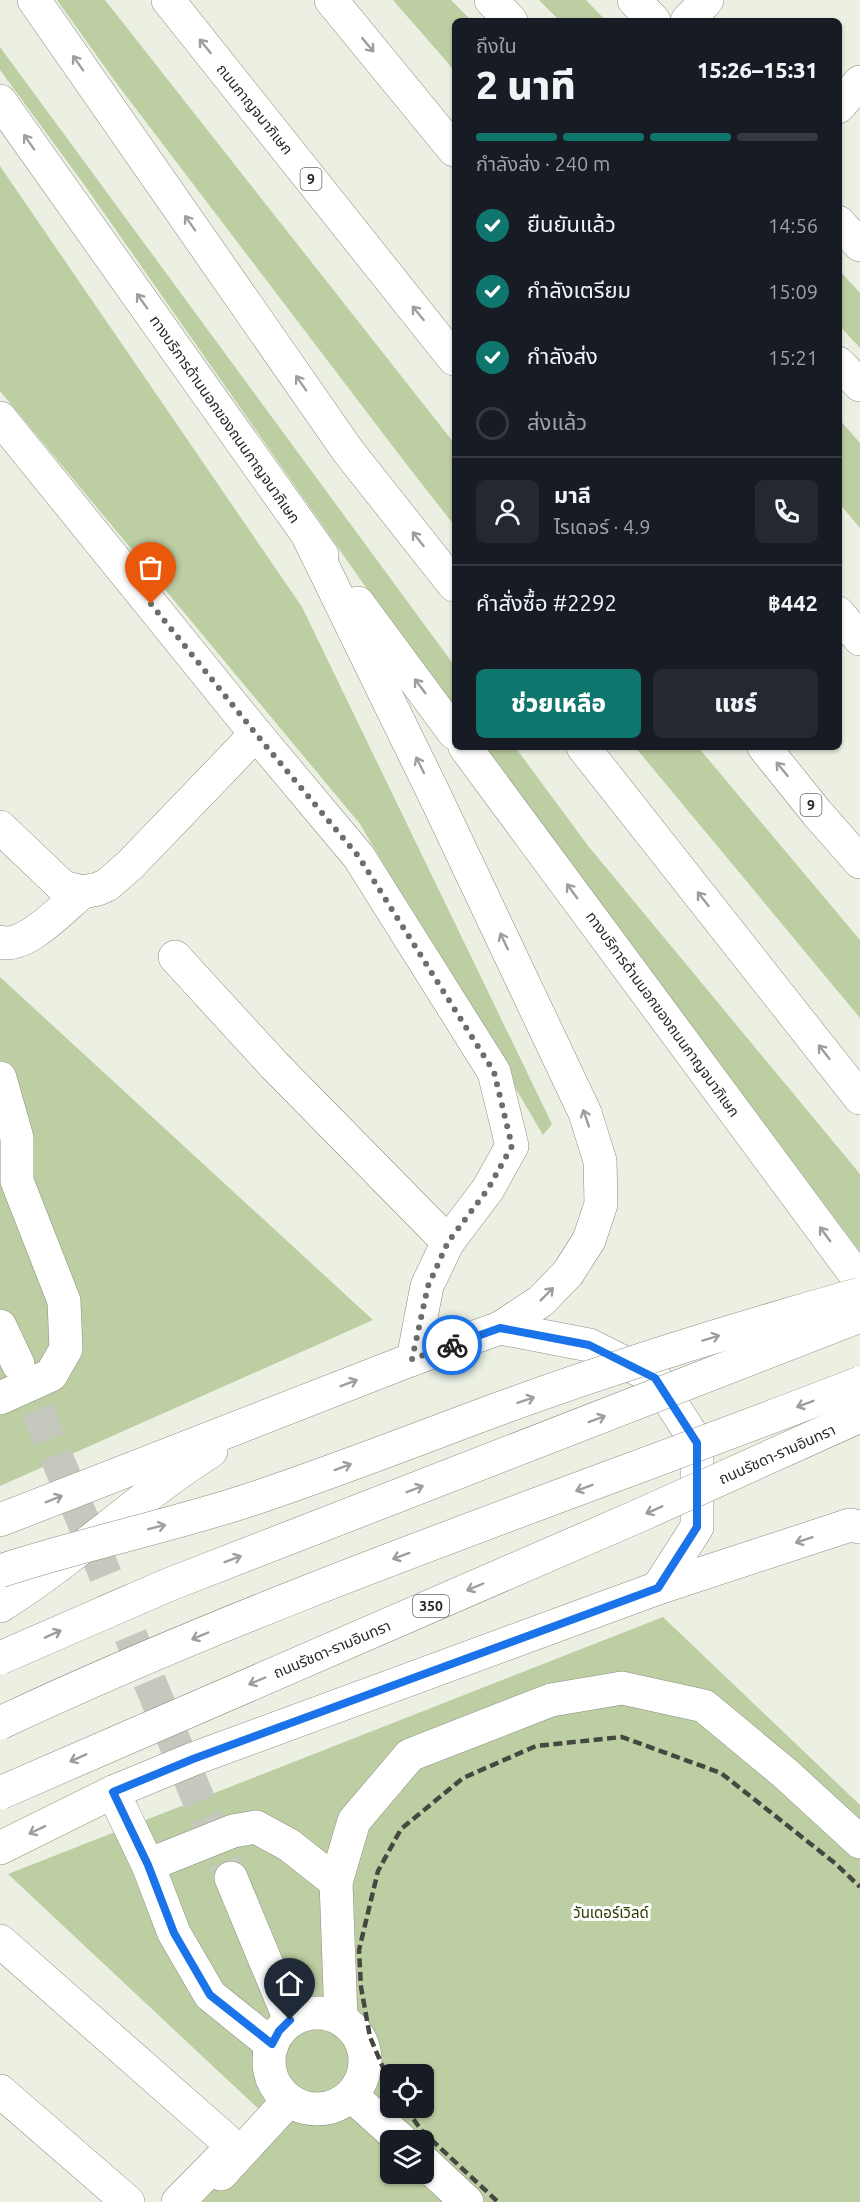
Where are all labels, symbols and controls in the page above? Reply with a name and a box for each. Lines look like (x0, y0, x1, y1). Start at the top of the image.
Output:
text: ถึงใน (476, 34, 517, 57)
one-way arrow (361, 37, 375, 52)
one-way arrow (198, 38, 211, 54)
one-way arrow (72, 56, 84, 72)
text: 15:26–15:31 (697, 57, 818, 82)
street label: ถนนกาญจนาภิเษก (213, 60, 297, 158)
text: 2 นาที (476, 63, 576, 106)
one-way arrow (23, 135, 35, 151)
text: กำลังส่ง · 240 m (476, 152, 610, 175)
road number: 9 (300, 168, 322, 190)
icon: check (476, 209, 509, 242)
text: ยืนยันแล้ว (527, 211, 616, 236)
text: 14:56 (768, 214, 818, 237)
one-way arrow (184, 216, 196, 232)
icon: check (476, 275, 509, 308)
text: กำลังเตรียม (527, 277, 631, 302)
text: 15:09 (768, 280, 818, 303)
one-way arrow (136, 294, 148, 310)
one-way arrow (411, 306, 425, 321)
street label: ทางบริการด้านนอกของถนนกาญจนาภิเษก (146, 312, 304, 526)
icon: check (476, 341, 509, 374)
text: กำลังส่ง (527, 343, 598, 368)
text: 15:21 (768, 346, 818, 369)
one-way arrow (295, 376, 307, 392)
text: ส่งแล้ว (527, 409, 587, 434)
button: person (476, 480, 539, 543)
button: phone (755, 480, 818, 543)
text: มาลี (554, 482, 591, 507)
text: ไรเดอร์ · 4.9 (554, 515, 650, 538)
one-way arrow (412, 531, 425, 547)
pin (125, 542, 176, 604)
icon: bag (134, 551, 167, 584)
text: คำสั่งซื้อ #2292 (476, 590, 617, 615)
text: ฿442 (768, 590, 818, 615)
button: ช่วยเหลือ (476, 669, 641, 738)
button: แชร์ (653, 669, 818, 738)
one-way arrow (413, 678, 426, 694)
one-way arrow (414, 756, 426, 774)
one-way arrow (775, 761, 788, 777)
road number: 9 (800, 794, 822, 816)
one-way arrow (566, 884, 579, 900)
one-way arrow (696, 891, 709, 907)
street label: ทางบริการด้านนอกของถนนกาญจนาภิเษก (583, 908, 743, 1120)
one-way arrow (497, 932, 509, 950)
one-way arrow (817, 1044, 830, 1060)
one-way arrow (580, 1109, 591, 1127)
one-way arrow (819, 1226, 832, 1242)
one-way arrow (540, 1287, 555, 1301)
courier (422, 1315, 482, 1375)
icon: bike (436, 1329, 469, 1362)
one-way arrow (701, 1332, 720, 1343)
one-way arrow (340, 1377, 358, 1388)
one-way arrow (516, 1393, 535, 1404)
one-way arrow (797, 1399, 815, 1410)
one-way arrow (587, 1412, 606, 1423)
street label: ถนนรัชดา-รามอินทรา (716, 1421, 838, 1487)
one-way arrow (333, 1461, 352, 1472)
one-way arrow (405, 1482, 424, 1493)
one-way arrow (575, 1483, 593, 1494)
one-way arrow (45, 1492, 63, 1503)
one-way arrow (645, 1504, 663, 1516)
one-way arrow (147, 1520, 166, 1532)
one-way arrow (795, 1535, 814, 1546)
one-way arrow (392, 1551, 411, 1562)
one-way arrow (224, 1553, 242, 1564)
one-way arrow (466, 1583, 484, 1594)
road number: 350 (413, 1595, 449, 1617)
street label: ถนนรัชดา-รามอินทรา (271, 1617, 393, 1681)
one-way arrow (44, 1628, 62, 1639)
one-way arrow (192, 1631, 210, 1642)
one-way arrow (249, 1676, 267, 1687)
one-way arrow (70, 1753, 88, 1765)
one-way arrow (28, 1824, 46, 1836)
park label: วันเดอร์เวิลด์ (573, 1904, 649, 1921)
pin (264, 1958, 315, 2020)
icon: home (273, 1967, 306, 2000)
map controls (380, 2064, 434, 2184)
button: locate (380, 2064, 434, 2118)
button: layers (380, 2130, 434, 2184)

